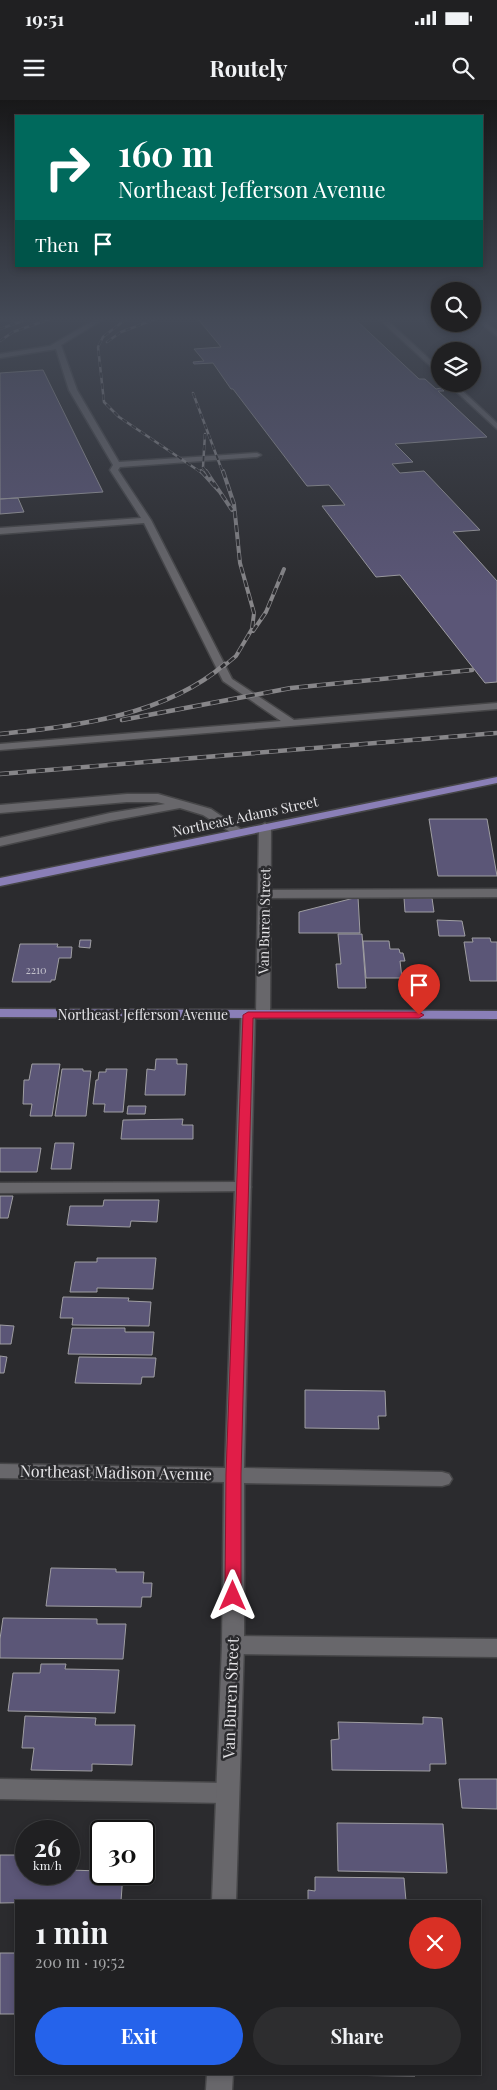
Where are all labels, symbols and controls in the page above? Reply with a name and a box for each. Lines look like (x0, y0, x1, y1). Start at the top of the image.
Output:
text: 19:51 (25, 5, 64, 31)
text: Routely (210, 53, 288, 83)
icon: menu (20, 54, 48, 82)
icon: search (449, 54, 477, 82)
text: 160 m (118, 129, 213, 176)
icon: right (35, 135, 100, 200)
text: Northeast Jefferson Avenue (118, 174, 386, 204)
icon: arrive (89, 230, 117, 258)
text: Then (35, 231, 79, 257)
map controls (431, 282, 481, 392)
button: search (431, 282, 481, 332)
button: layers (431, 342, 481, 392)
street label: Northeast Adams Street (170, 791, 321, 841)
street label: Van Buren Street (254, 867, 274, 975)
house number: 2210 (25, 962, 47, 977)
pin (398, 964, 440, 1015)
icon: arrive (405, 971, 433, 999)
street label: Northeast Jefferson Avenue (58, 1005, 228, 1024)
street label: Northeast Madison Avenue (20, 1460, 212, 1484)
position arrow (206, 1569, 258, 1621)
street label: Van Buren Street (217, 1637, 243, 1760)
speed limit sign: 30 (90, 1820, 155, 1885)
text: 26 (34, 1830, 61, 1863)
text: km/h (33, 1857, 62, 1873)
text: 1 min (35, 1912, 109, 1952)
button: close (409, 1917, 461, 1969)
text: 200 m · 19:52 (35, 1951, 125, 1972)
button: Exit (35, 2007, 243, 2065)
button: Share (253, 2007, 461, 2065)

